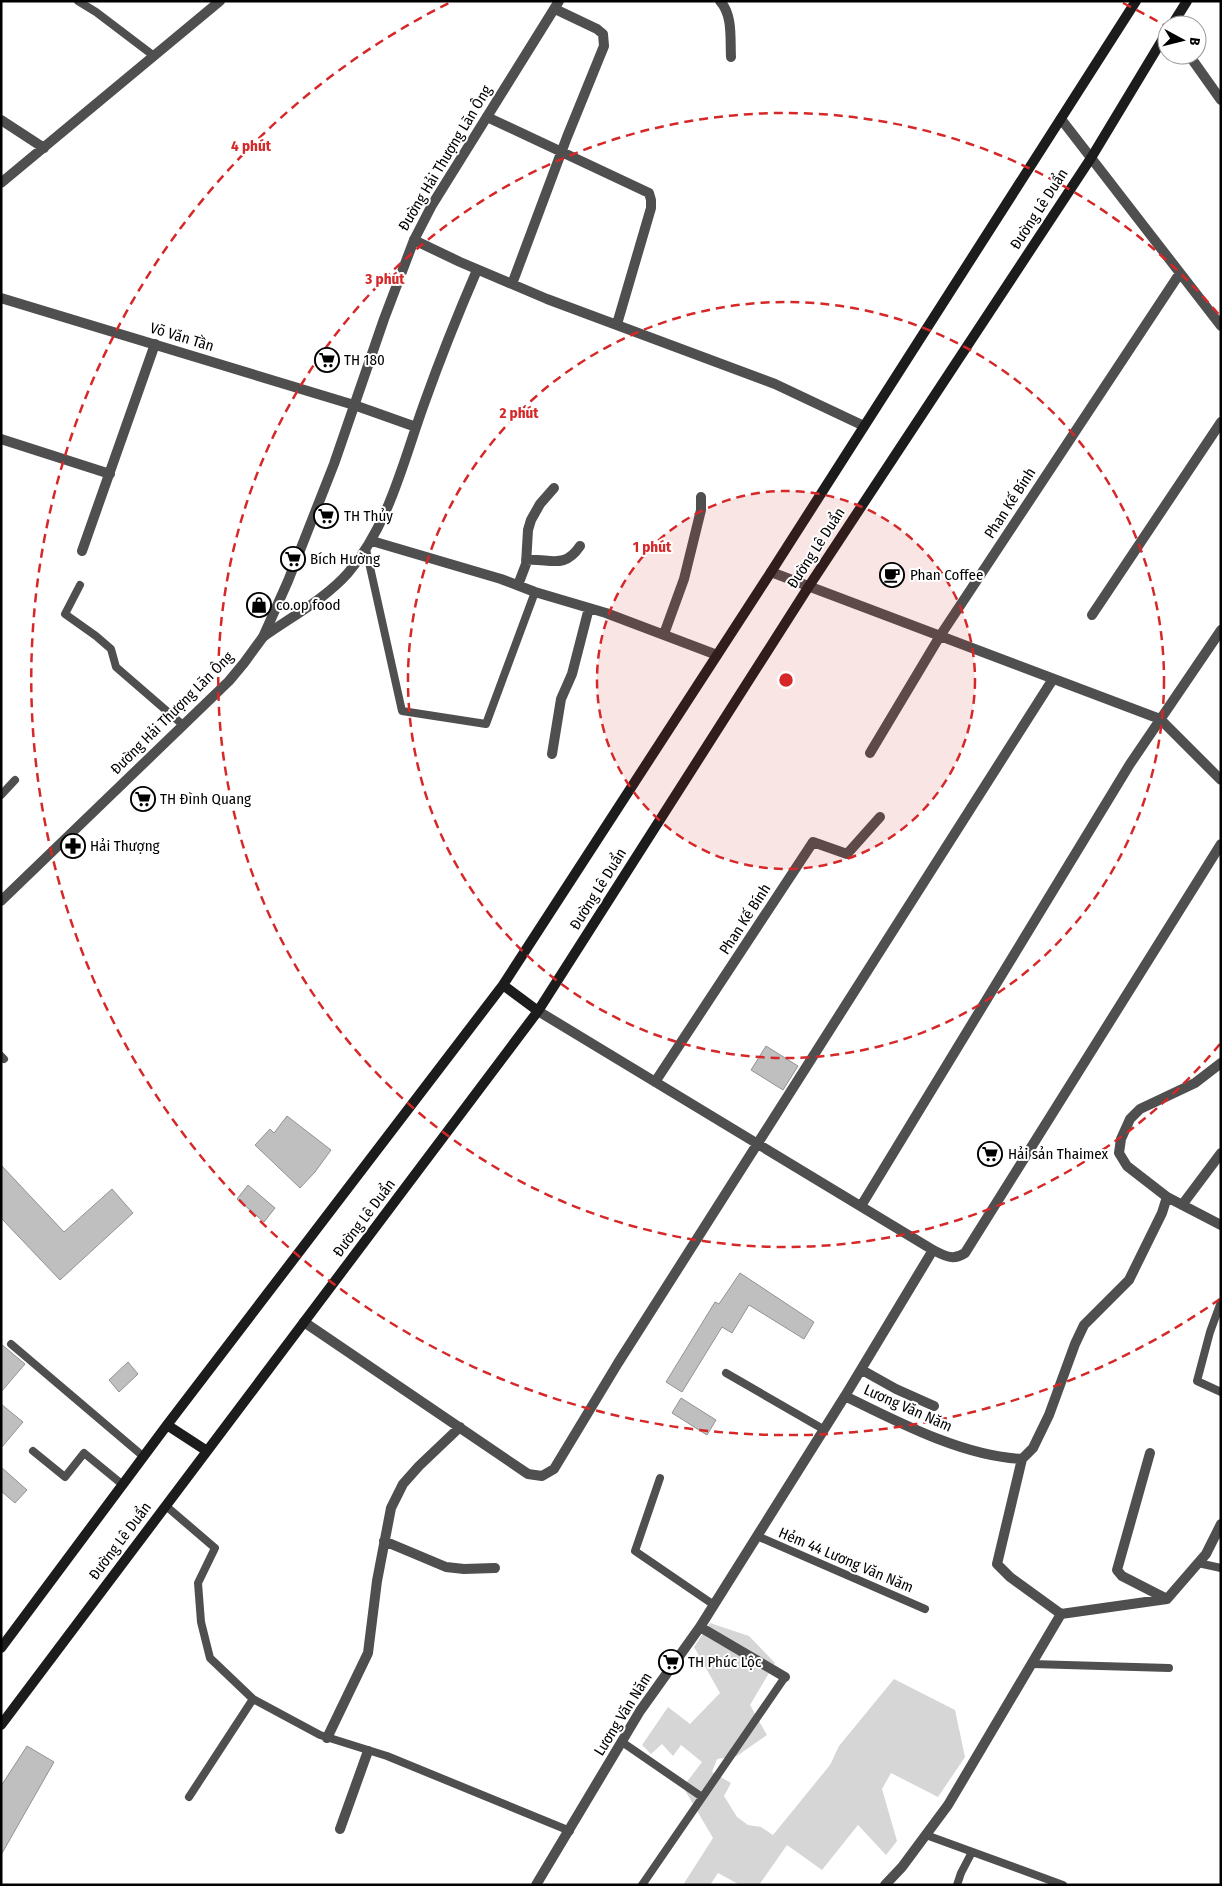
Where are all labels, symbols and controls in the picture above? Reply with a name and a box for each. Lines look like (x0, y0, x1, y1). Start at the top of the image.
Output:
north arrow (1157, 15, 1207, 65)
text: B (1185, 37, 1203, 47)
street label: Đường Hải Thượng Lãn Ông (394, 82, 496, 234)
text: 4 phút (231, 137, 272, 155)
street label: Đường Lê Duẩn (1006, 165, 1072, 253)
text: 3 phút (364, 270, 405, 288)
street label: Võ Văn Tần (148, 319, 216, 355)
supermarket icon: TH 180 (314, 347, 340, 373)
place label: TH 180 (344, 351, 385, 369)
text: 2 phút (498, 404, 539, 422)
street label: Phan Kế Bính (980, 464, 1040, 542)
supermarket icon: TH Thủy (313, 503, 339, 529)
street label: Đường Lê Duẩn (783, 504, 849, 592)
place label: TH Thủy (344, 507, 393, 525)
text: 1 phút (633, 538, 672, 556)
supermarket icon: Bích Hường (280, 546, 306, 572)
place label: Bích Hường (310, 550, 380, 568)
cafe icon: Phan Coffee (879, 562, 905, 588)
place label: Phan Coffee (910, 566, 983, 584)
shop icon: co.op food (246, 592, 272, 618)
place label: co.op food (276, 596, 341, 614)
street label: Đường Hải Thượng Lãn Ông (107, 648, 237, 778)
centre of rings (777, 671, 795, 689)
supermarket icon: TH Đình Quang (130, 786, 156, 812)
place label: TH Đình Quang (160, 790, 251, 808)
pharmacy icon: Hải Thượng (60, 833, 86, 859)
place label: Hải Thượng (90, 837, 160, 855)
street label: Đường Lê Duẩn (566, 845, 630, 933)
street label: Phan Kế Bính (715, 880, 775, 958)
supermarket icon: Hải sản Thaimex (977, 1141, 1003, 1167)
place label: Hải sản Thaimex (1008, 1145, 1109, 1163)
street label: Đường Lê Duẩn (329, 1176, 399, 1260)
street label: Lương Văn Năm (861, 1380, 955, 1436)
street label: Đường Lê Duẩn (85, 1499, 155, 1583)
street label: Hẻm 44 Lương Văn Năm (776, 1524, 916, 1596)
supermarket icon: TH Phúc Lộc (658, 1649, 684, 1675)
place label: TH Phúc Lộc (688, 1653, 762, 1671)
street label: Lương Văn Năm (590, 1669, 656, 1759)

